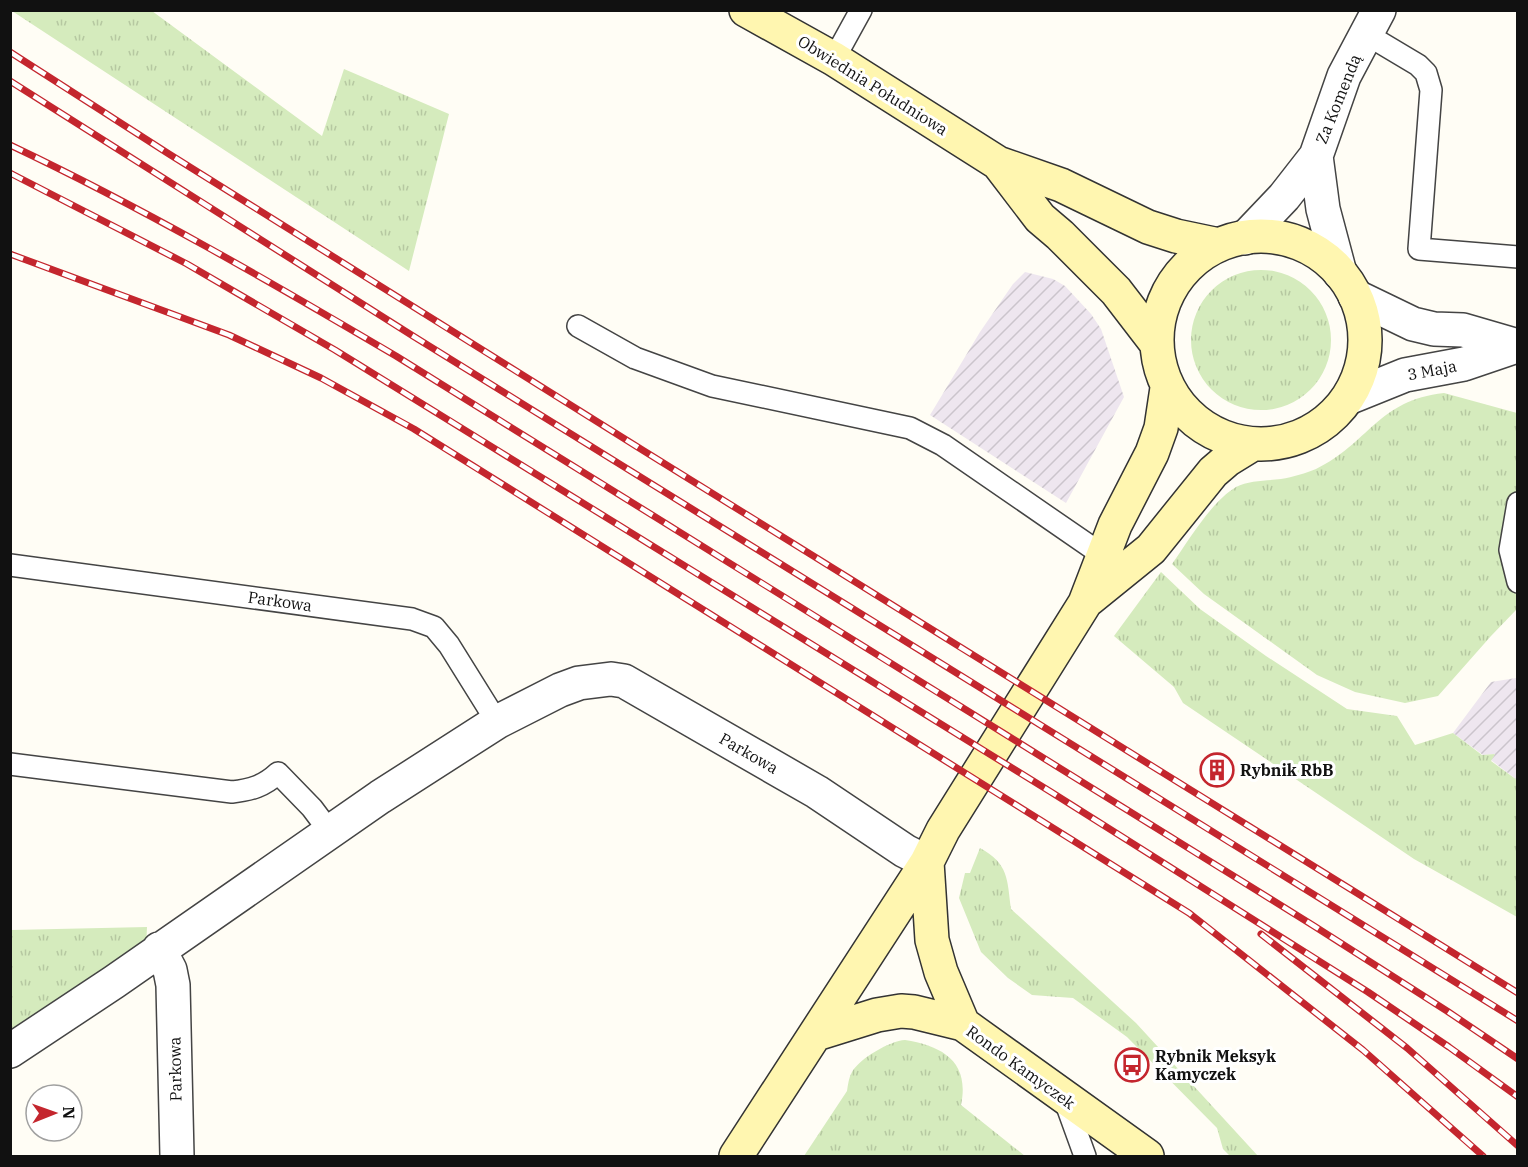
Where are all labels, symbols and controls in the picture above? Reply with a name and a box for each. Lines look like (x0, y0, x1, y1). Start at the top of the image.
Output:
street label: Obwiednia Południowa (794, 31, 952, 139)
street label: Za Komendą (1311, 51, 1365, 147)
street label: 3 Maja (1406, 355, 1458, 385)
street label: Parkowa (247, 587, 314, 615)
street label: Parkowa (716, 728, 782, 778)
building icon: Rybnik RbB (1199, 752, 1235, 788)
place label: Rybnik RbB (1240, 760, 1334, 780)
street label: Rondo Kamyczek (963, 1021, 1080, 1114)
street label: Parkowa (164, 1036, 186, 1101)
place label: Rybnik Meksyk Kamyczek (1155, 1046, 1276, 1084)
bus stop icon: Rybnik Meksyk Kamyczek (1114, 1047, 1150, 1083)
north arrow (24, 1083, 84, 1143)
text: N (59, 1106, 79, 1119)

